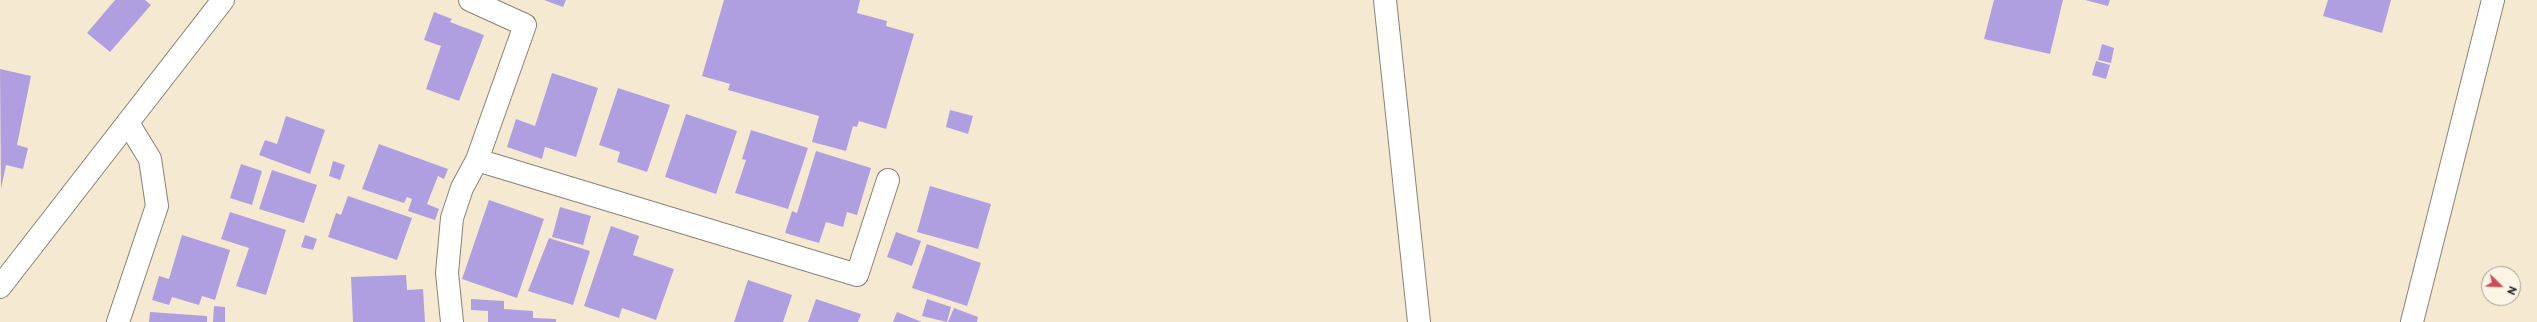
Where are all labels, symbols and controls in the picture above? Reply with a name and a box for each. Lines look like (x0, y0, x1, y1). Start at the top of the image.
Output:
north arrow (2481, 266, 2521, 306)
text: N (2504, 284, 2519, 297)

